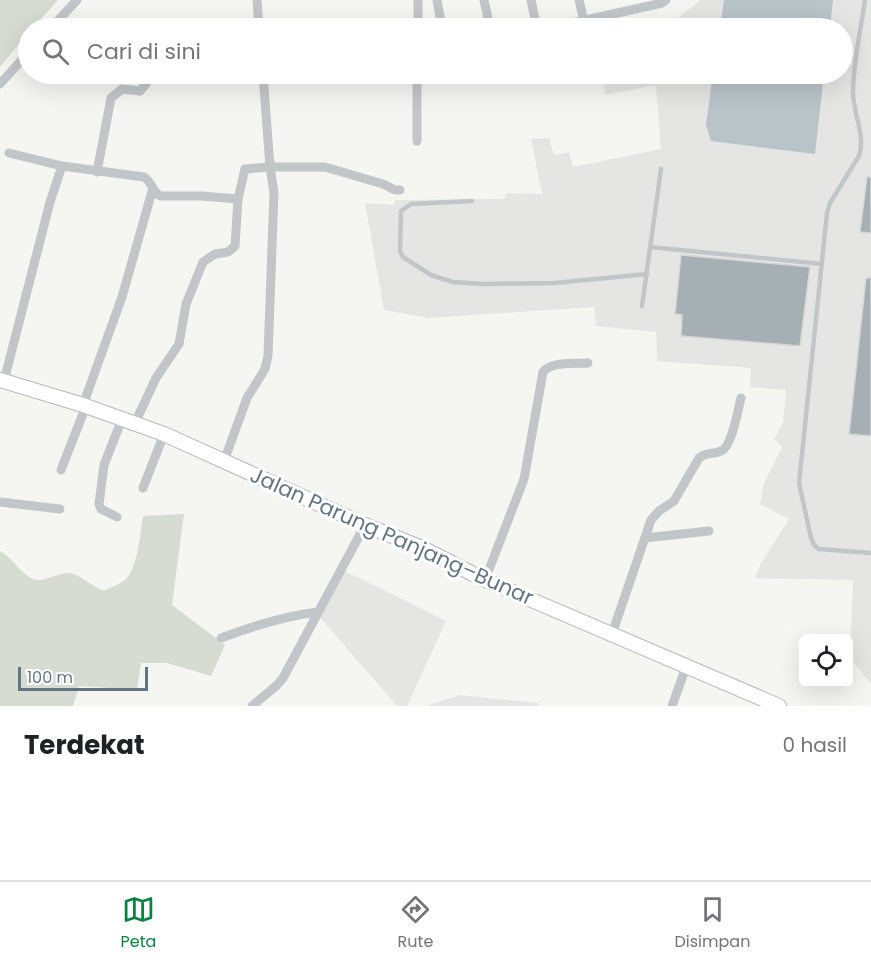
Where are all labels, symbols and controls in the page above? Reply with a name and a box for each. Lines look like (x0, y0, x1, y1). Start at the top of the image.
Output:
search box (18, 18, 853, 84)
icon: search (39, 35, 72, 68)
text: Cari di sini (87, 36, 201, 67)
street label: Jalan Parung Panjang–Bunar (246, 460, 538, 612)
map controls (799, 634, 853, 688)
button: locate (799, 634, 853, 688)
scale bar (18, 664, 148, 692)
text: 100 m (27, 666, 73, 689)
text: Terdekat (24, 727, 144, 763)
text: 0 hasil (783, 731, 847, 759)
tab: Peta (121, 893, 156, 954)
tab: Rute (398, 893, 433, 954)
tab: Disimpan (675, 893, 750, 954)

